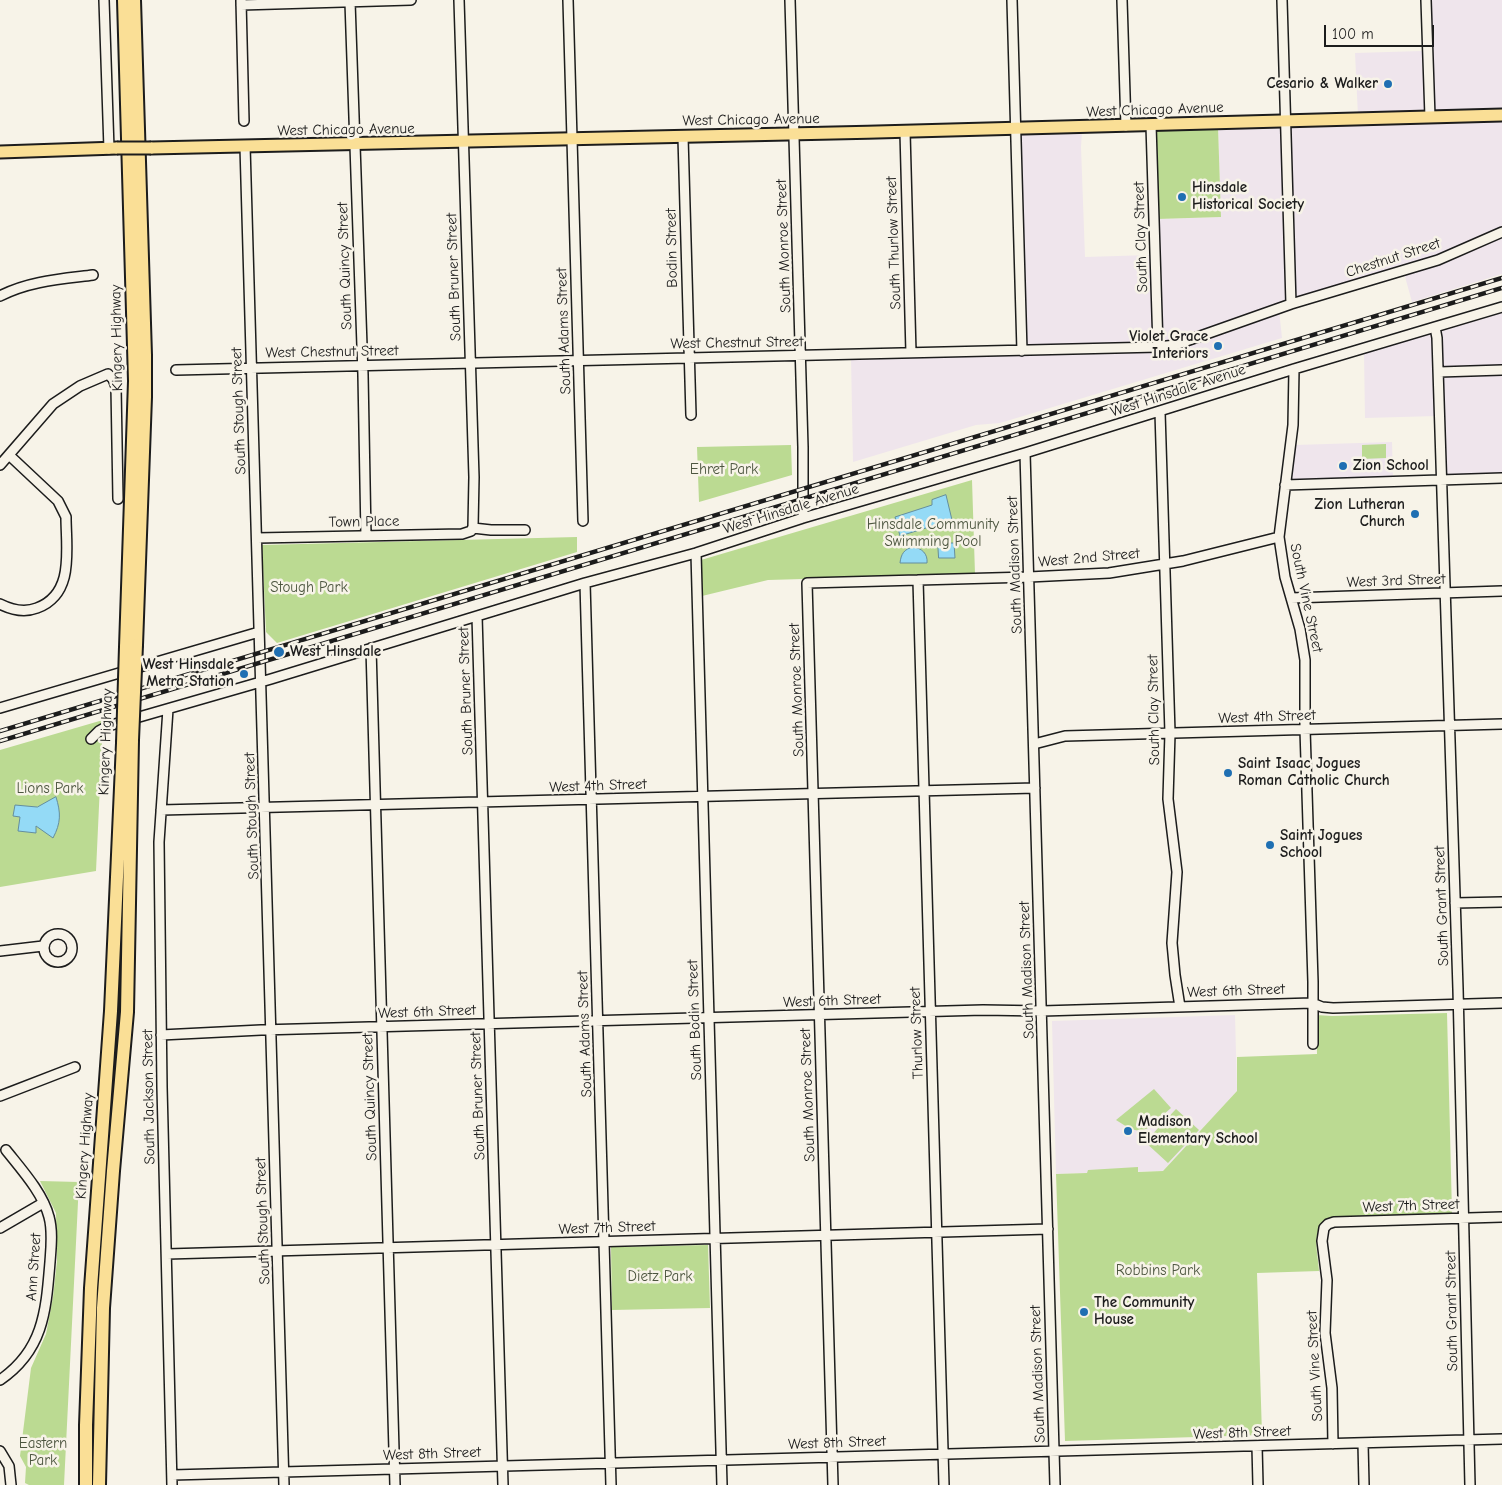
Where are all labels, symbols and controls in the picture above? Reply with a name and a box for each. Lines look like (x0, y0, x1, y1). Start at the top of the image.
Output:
scale bar (1327, 15, 1437, 47)
text: 100 m (1332, 25, 1374, 43)
place label: Cesario & Walker (1267, 75, 1378, 93)
marker: Cesario & Walker (1382, 78, 1394, 90)
street label: West Chicago Avenue (1086, 99, 1224, 121)
street label: West Chicago Avenue (682, 110, 820, 130)
street label: West Chicago Avenue (277, 120, 415, 140)
street label: South Thurlow Street (883, 176, 905, 310)
street label: South Monroe Street (773, 179, 795, 313)
place label: Hinsdale Historical Society (1192, 179, 1304, 214)
street label: South Clay Street (1130, 181, 1152, 293)
marker: Hinsdale Historical Society (1176, 191, 1188, 203)
street label: South Quincy Street (334, 202, 356, 330)
street label: Bodin Street (662, 208, 682, 288)
street label: South Bruner Street (443, 212, 465, 342)
street label: Chestnut Street (1344, 234, 1442, 282)
street label: South Adams Street (553, 267, 575, 395)
street label: Kingery Highway (107, 285, 127, 391)
place label: Violet Grace Interiors (1129, 328, 1208, 363)
street label: West Chestnut Street (670, 333, 804, 353)
marker: Violet Grace Interiors (1212, 340, 1224, 352)
street label: West Chestnut Street (265, 342, 399, 362)
street label: South Stough Street (228, 347, 250, 475)
street label: West Hinsdale Avenue (1108, 361, 1248, 421)
place label: Zion School (1353, 457, 1429, 475)
marker: Zion School (1337, 460, 1349, 472)
park label: Ehret Park (690, 461, 758, 479)
street label: West Hinsdale Avenue (721, 480, 861, 538)
street label: South Madison Street (1004, 496, 1026, 634)
place label: Zion Lutheran Church (1314, 496, 1405, 531)
marker: Zion Lutheran Church (1409, 508, 1421, 520)
street label: Town Place (329, 512, 399, 532)
park label: Hinsdale Community Swimming Pool (867, 516, 999, 551)
street label: South Vine Street (1286, 542, 1326, 654)
street label: West 2nd Street (1038, 545, 1140, 571)
street label: West 3rd Street (1346, 570, 1446, 592)
park label: Stough Park (270, 579, 348, 597)
street label: South Monroe Street (786, 623, 808, 757)
street label: South Bruner Street (455, 626, 477, 756)
place label: West Hinsdale (290, 643, 381, 661)
marker: West Hinsdale (272, 645, 286, 659)
street label: South Clay Street (1144, 654, 1164, 766)
place label: West Hinsdale Metra Station (143, 656, 234, 691)
marker: West Hinsdale Metra Station (238, 668, 250, 680)
street label: Kingery Highway (95, 688, 117, 796)
street label: West 4th Street (1218, 706, 1316, 728)
street label: South Stough Street (241, 752, 263, 880)
place label: Saint Isaac Jogues Roman Catholic Church (1238, 755, 1390, 790)
marker: Saint Isaac Jogues Roman Catholic Church (1222, 767, 1234, 779)
street label: West 4th Street (549, 775, 647, 797)
park label: Lions Park (16, 780, 84, 798)
place label: Saint Jogues School (1280, 827, 1362, 862)
marker: Saint Jogues School (1264, 839, 1276, 851)
street label: South Grant Street (1431, 845, 1453, 967)
street label: South Madison Street (1016, 901, 1038, 1039)
street label: South Bodin Street (684, 959, 706, 1081)
street label: South Adams Street (574, 970, 596, 1098)
street label: West 6th Street (1187, 980, 1285, 1002)
street label: Thurlow Street (906, 987, 928, 1079)
street label: West 6th Street (783, 990, 881, 1012)
street label: West 6th Street (378, 1001, 476, 1023)
street label: South Monroe Street (797, 1028, 819, 1162)
street label: South Jackson Street (139, 1029, 159, 1165)
street label: South Bruner Street (467, 1031, 489, 1161)
street label: South Quincy Street (359, 1033, 381, 1161)
street label: Kingery Highway (72, 1092, 98, 1200)
place label: Madison Elementary School (1138, 1113, 1258, 1148)
marker: Madison Elementary School (1122, 1125, 1134, 1137)
street label: South Stough Street (252, 1157, 274, 1285)
street label: West 7th Street (1362, 1195, 1460, 1217)
street label: West 7th Street (558, 1217, 656, 1239)
street label: Ann Street (23, 1233, 45, 1301)
street label: South Grant Street (1442, 1251, 1462, 1371)
park label: Robbins Park (1116, 1262, 1200, 1280)
park label: Dietz Park (628, 1268, 692, 1286)
place label: The Community House (1094, 1294, 1194, 1329)
street label: South Madison Street (1027, 1305, 1049, 1443)
marker: The Community House (1078, 1306, 1090, 1318)
street label: South Vine Street (1303, 1310, 1327, 1422)
street label: West 8th Street (1193, 1422, 1291, 1444)
street label: West 8th Street (788, 1432, 886, 1454)
park label: Eastern Park (19, 1435, 67, 1470)
street label: West 8th Street (383, 1443, 481, 1465)

